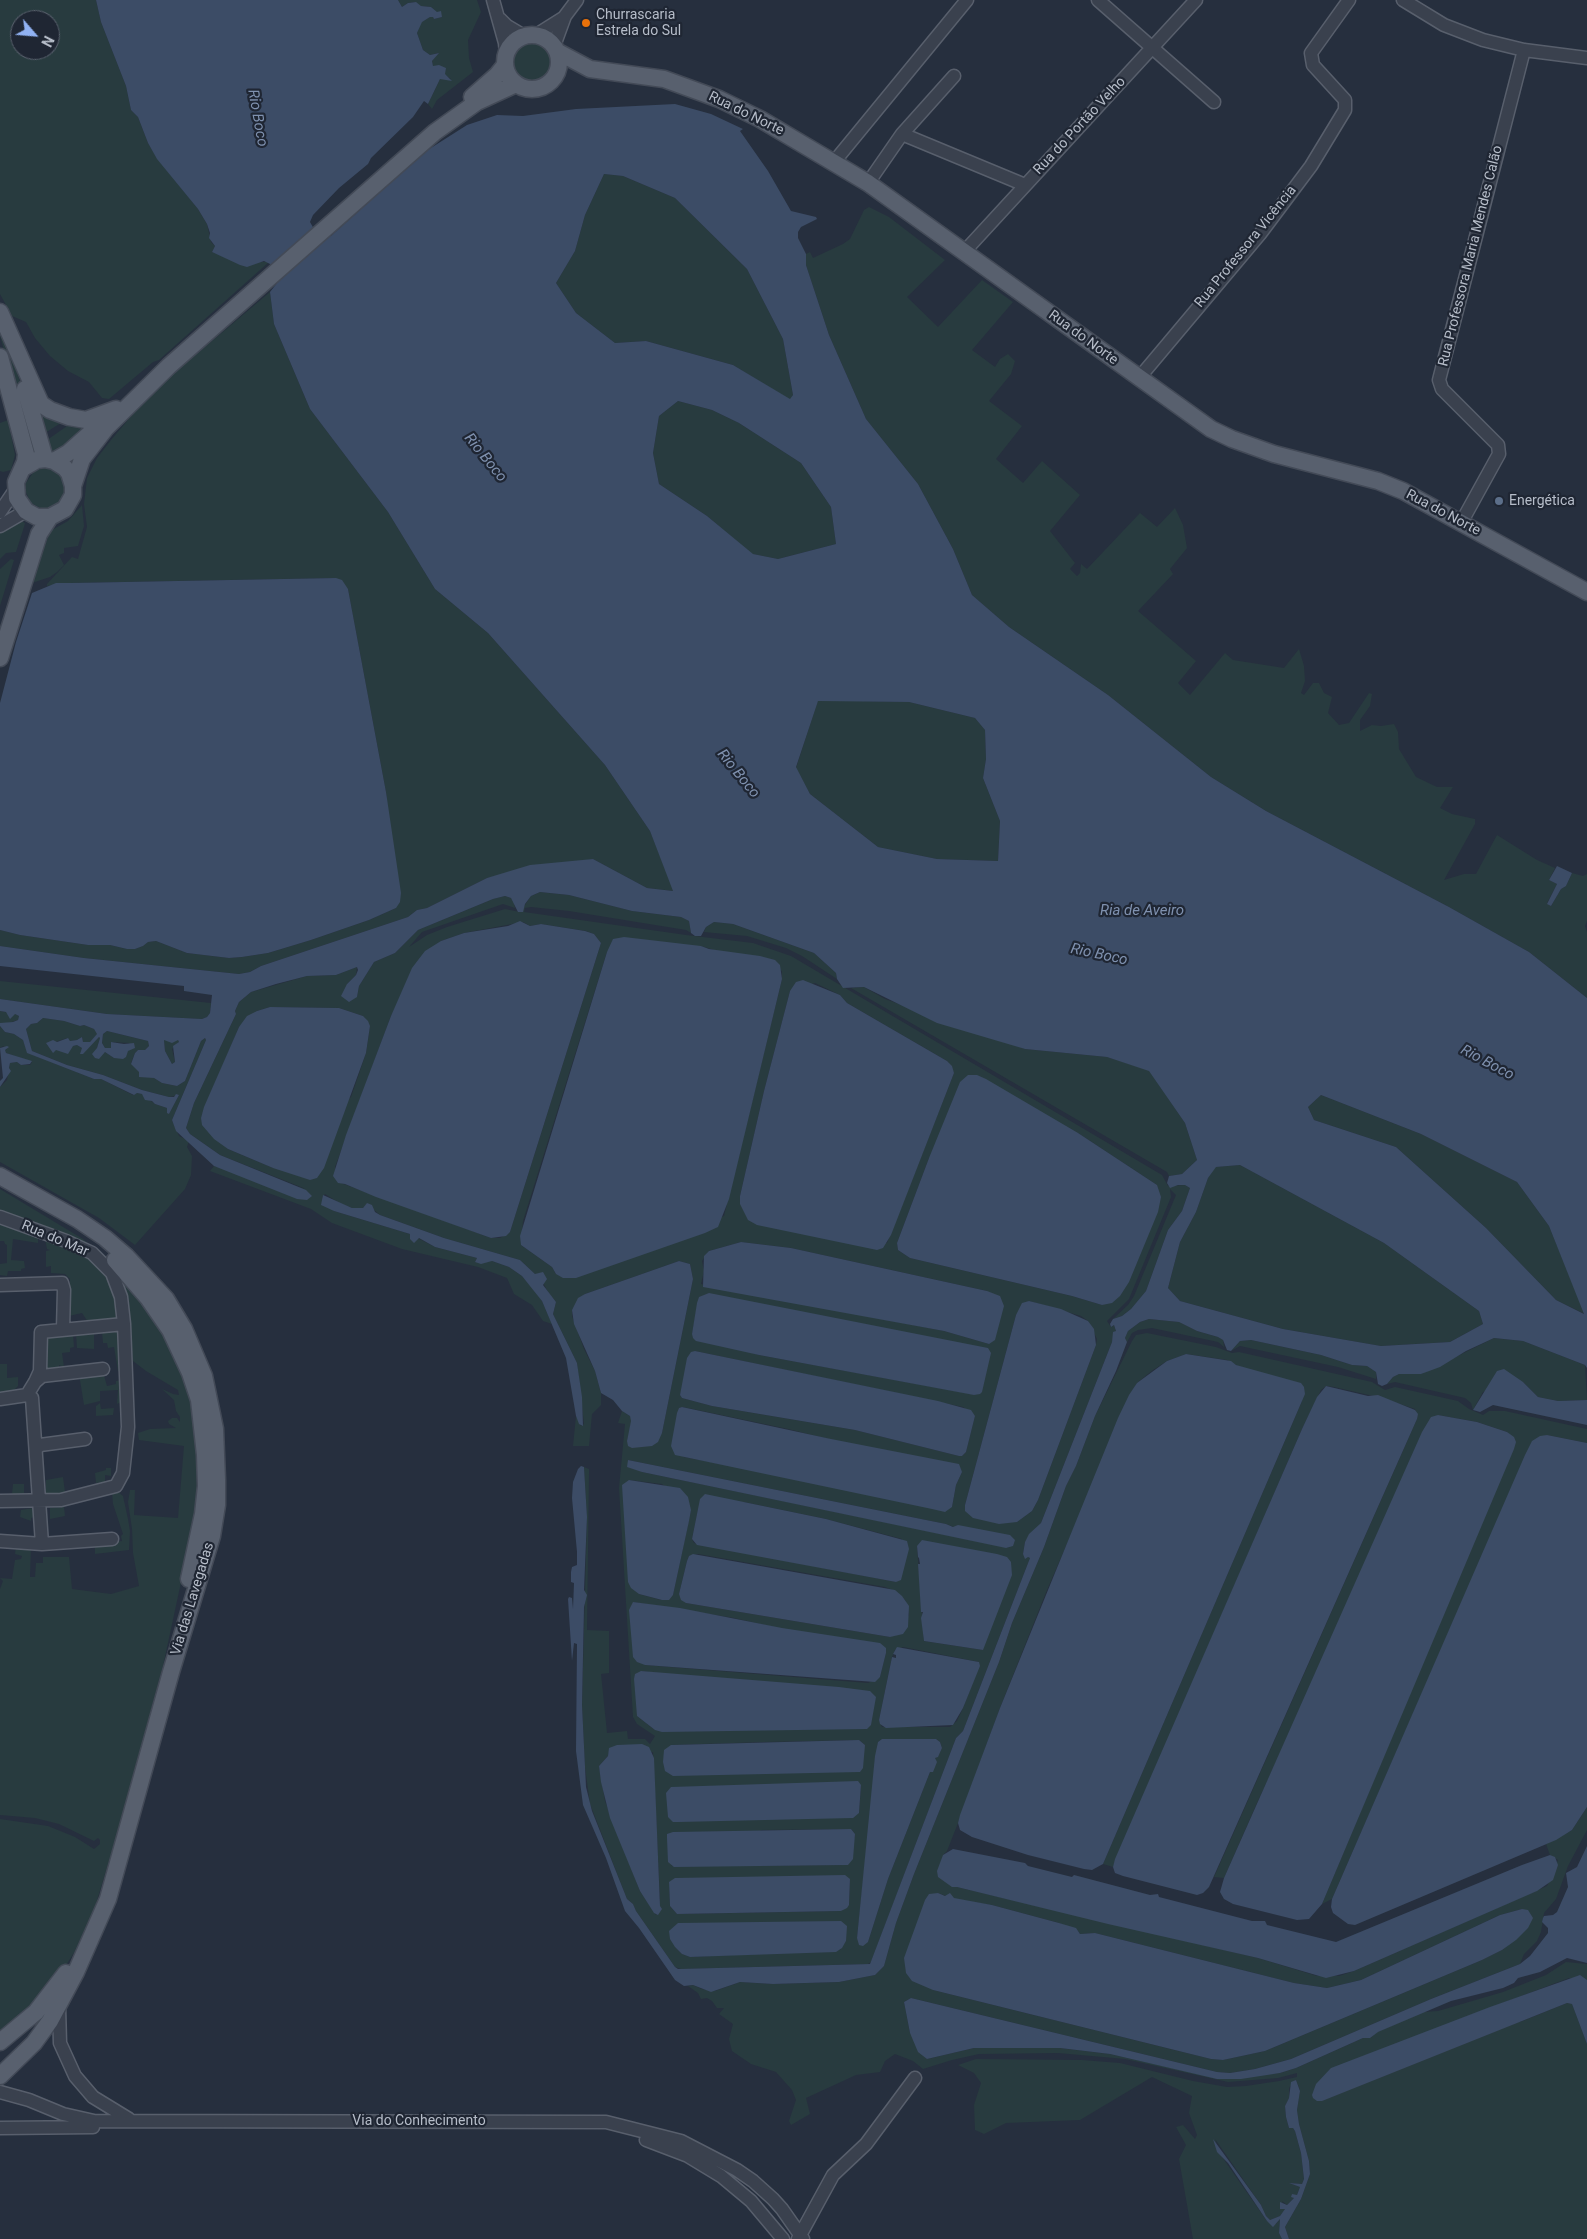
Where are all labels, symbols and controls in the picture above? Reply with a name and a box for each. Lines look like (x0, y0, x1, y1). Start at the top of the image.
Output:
place label: Churrascaria Estrela do Sul (596, 7, 681, 40)
north arrow (10, 10, 60, 60)
marker: Churrascaria Estrela do Sul (580, 17, 592, 29)
text: N (38, 33, 57, 49)
street label: Rua do Portão Velho (1030, 74, 1130, 178)
water label: Rio Boco (243, 88, 271, 148)
street label: Rua do Norte (706, 89, 786, 139)
street label: Rua Professora Maria Mendes Calão (1435, 144, 1507, 368)
street label: Rua Professora Vicência (1192, 183, 1300, 311)
street label: Rua do Norte (1045, 307, 1121, 369)
water label: Rio Boco (460, 430, 510, 486)
street label: Rua do Norte (1403, 486, 1483, 540)
place label: Energética (1509, 493, 1575, 509)
marker: Energética (1493, 495, 1505, 507)
water label: Rio Boco (713, 746, 763, 802)
water label: Ria de Aveiro (1100, 902, 1184, 920)
water label: Rio Boco (1069, 940, 1129, 970)
water label: Rio Boco (1457, 1041, 1517, 1085)
street label: Rua do Mar (19, 1217, 91, 1261)
street label: Via das Lavegadas (168, 1541, 218, 1657)
street label: Via do Conhecimento (352, 2113, 486, 2129)

